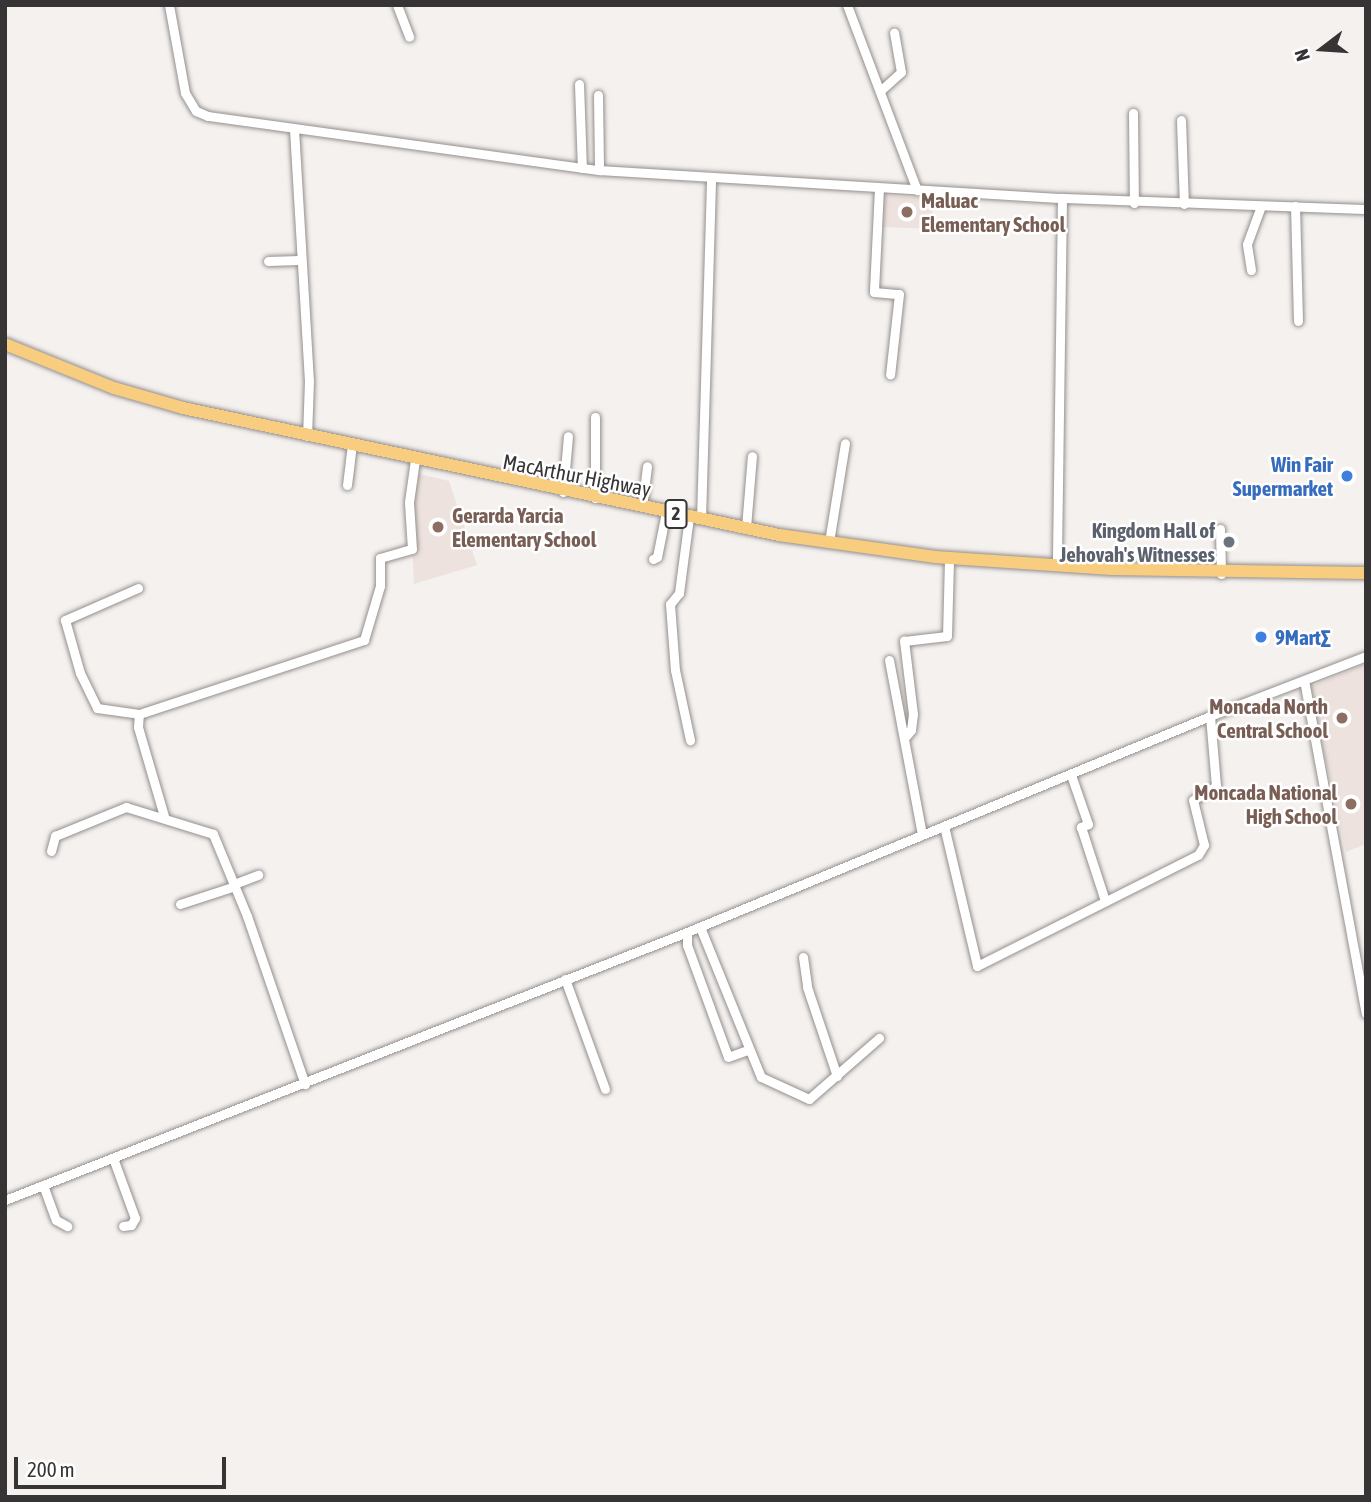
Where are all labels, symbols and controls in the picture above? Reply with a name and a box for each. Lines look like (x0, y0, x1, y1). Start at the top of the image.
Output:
north arrow (1287, 14, 1357, 84)
text: N (1290, 47, 1314, 64)
place label: Maluac Elementary School (921, 187, 1065, 237)
marker: Maluac Elementary School (899, 204, 915, 220)
street label: MacArthur Highway (501, 448, 653, 502)
place label: Win Fair Supermarket (1233, 451, 1333, 501)
marker: Win Fair Supermarket (1339, 468, 1355, 484)
road number: 2 (664, 499, 688, 530)
place label: Gerarda Yarcia Elementary School (452, 502, 596, 552)
place label: Kingdom Hall of Jehovah's Witnesses (1060, 517, 1215, 567)
marker: Gerarda Yarcia Elementary School (430, 519, 446, 535)
marker: Kingdom Hall of Jehovah's Witnesses (1221, 534, 1237, 550)
place label: 9Mart∑ (1275, 624, 1331, 650)
marker: 9Mart∑ (1253, 629, 1269, 645)
place label: Moncada North Central School (1209, 693, 1328, 743)
marker: Moncada North Central School (1334, 710, 1350, 726)
place label: Moncada National High School (1194, 779, 1337, 829)
marker: Moncada National High School (1343, 796, 1359, 812)
scale bar (18, 1442, 229, 1486)
text: 200 m (27, 1457, 75, 1481)

